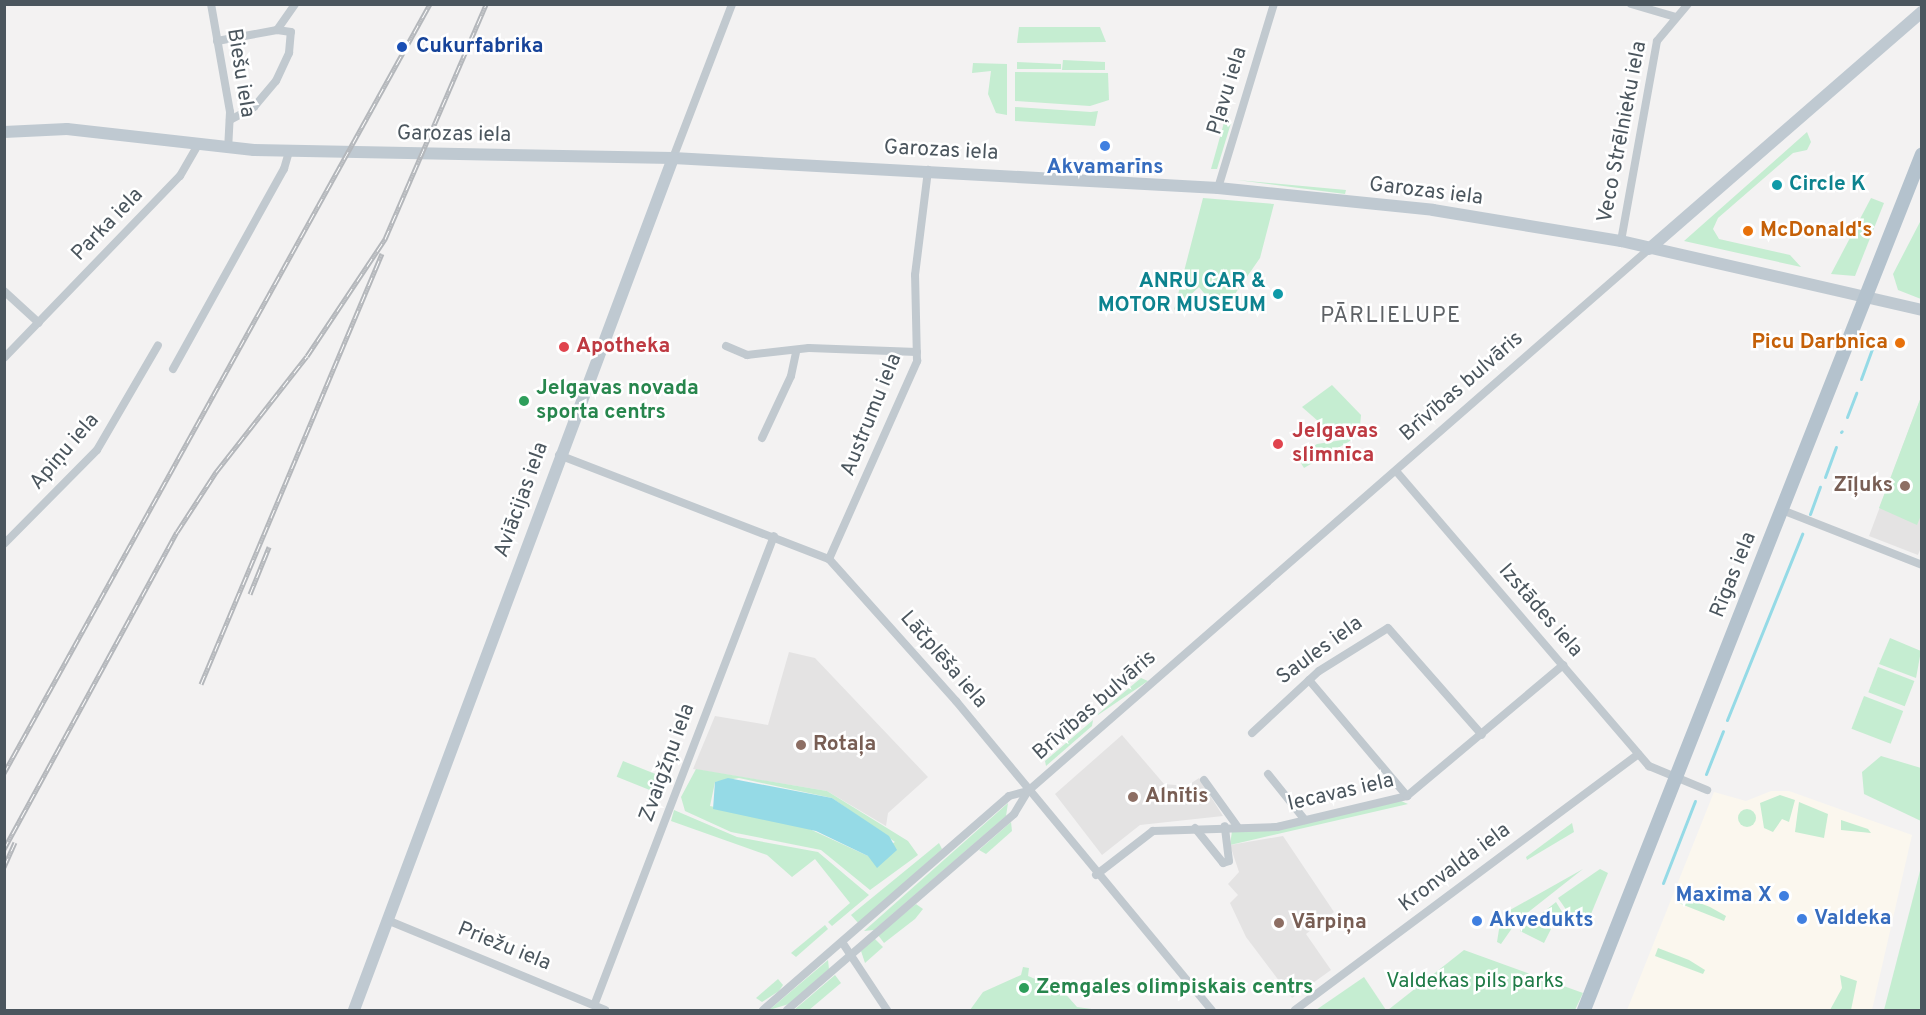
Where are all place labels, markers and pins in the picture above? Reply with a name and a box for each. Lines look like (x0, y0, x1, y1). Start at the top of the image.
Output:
place label: Cukurfabrika (416, 34, 544, 60)
marker: Cukurfabrika (393, 38, 411, 56)
marker: Akvamarīns (1098, 139, 1112, 153)
place label: Akvamarīns (1046, 155, 1164, 181)
place label: Circle K (1789, 172, 1866, 198)
marker: Circle K (1770, 178, 1784, 192)
place label: McDonald's (1760, 218, 1873, 244)
marker: McDonald's (1741, 224, 1755, 238)
place label: ANRU CAR & MOTOR MUSEUM (1098, 269, 1266, 319)
marker: ANRU CAR & MOTOR MUSEUM (1271, 287, 1285, 301)
place label: Picu Darbnīca (1751, 330, 1888, 356)
place label: Apotheka (576, 334, 670, 360)
marker: Picu Darbnīca (1893, 336, 1907, 350)
marker: Apotheka (557, 340, 571, 354)
place label: Jelgavas novada sporta centrs (536, 376, 699, 426)
marker: Jelgavas novada sporta centrs (517, 394, 531, 408)
place label: Jelgavas slimnīca (1292, 419, 1378, 469)
marker: Jelgavas slimnīca (1269, 435, 1287, 453)
place label: Zīļuks (1834, 473, 1893, 499)
marker: Zīļuks (1898, 479, 1912, 493)
place label: Rotaļa (813, 732, 876, 758)
marker: Rotaļa (794, 738, 808, 752)
place label: Alnītis (1145, 784, 1209, 810)
marker: Alnītis (1126, 790, 1140, 804)
place label: Maxima X (1675, 883, 1772, 909)
marker: Maxima X (1777, 889, 1791, 903)
place label: Valdeka (1814, 906, 1891, 932)
place label: Akvedukts (1489, 908, 1594, 934)
place label: Vārpiņa (1291, 910, 1367, 936)
marker: Valdeka (1795, 912, 1809, 926)
marker: Akvedukts (1470, 914, 1484, 928)
marker: Vārpiņa (1272, 916, 1286, 930)
place label: Zemgales olimpiskais centrs (1036, 975, 1313, 1001)
marker: Zemgales olimpiskais centrs (1017, 981, 1031, 995)

